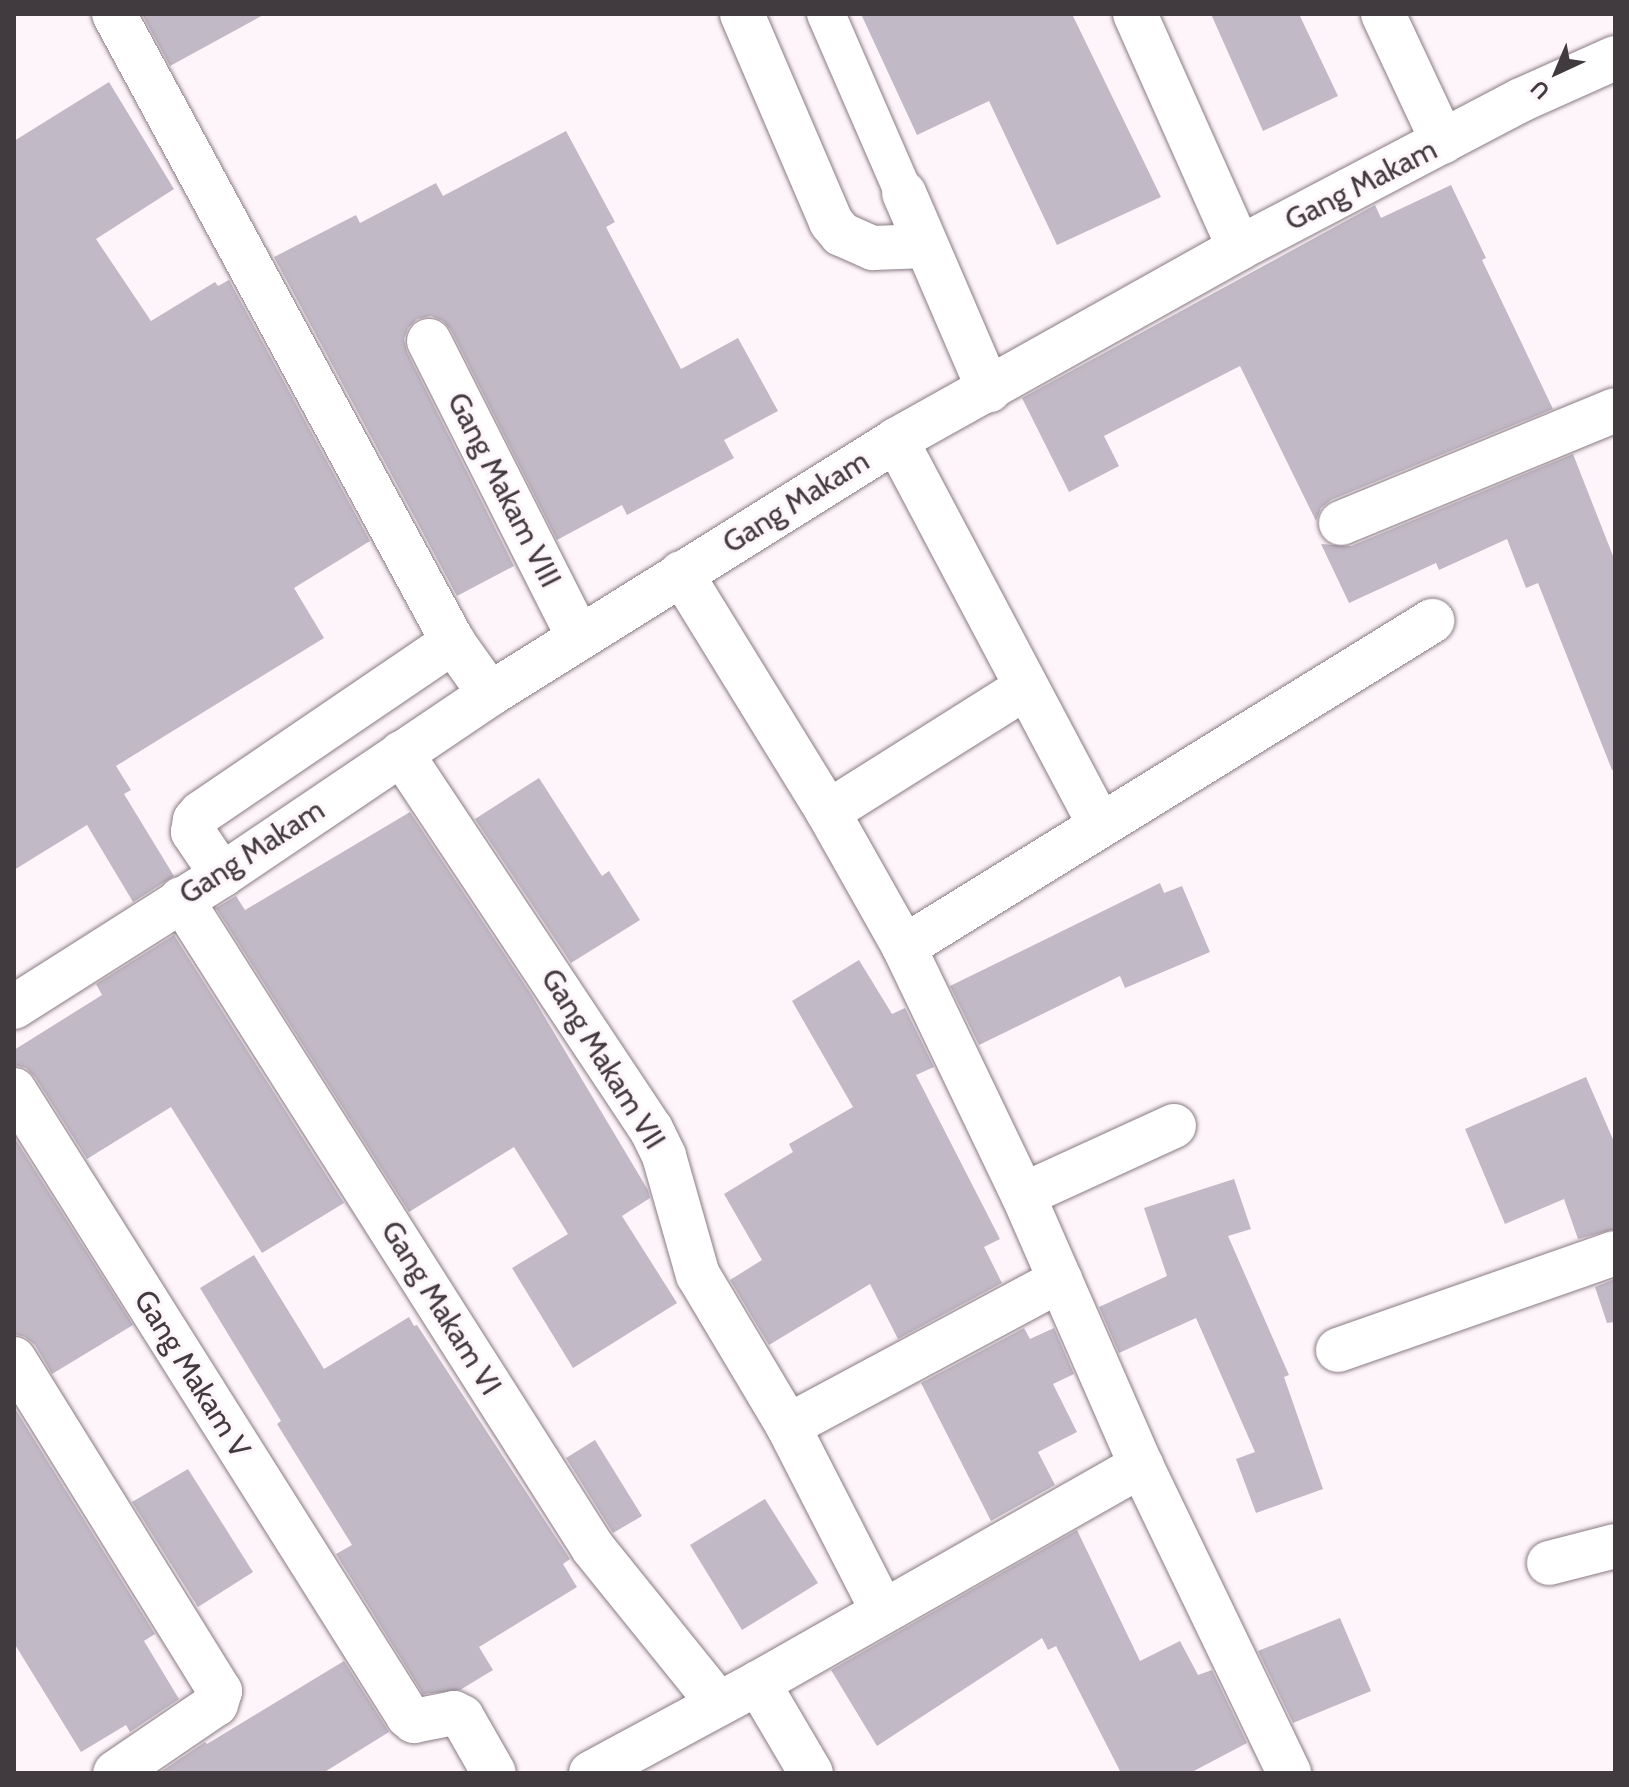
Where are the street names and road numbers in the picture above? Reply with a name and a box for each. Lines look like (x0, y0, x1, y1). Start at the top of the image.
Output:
street label: Gang Makam (1279, 131, 1443, 239)
street label: Gang Makam VIII (439, 387, 569, 593)
street label: Gang Makam (716, 443, 876, 561)
street label: Gang Makam (173, 792, 331, 912)
street label: Gang Makam VII (533, 962, 673, 1156)
street label: Gang Makam VI (373, 1214, 509, 1402)
street label: Gang Makam V (126, 1284, 258, 1464)

